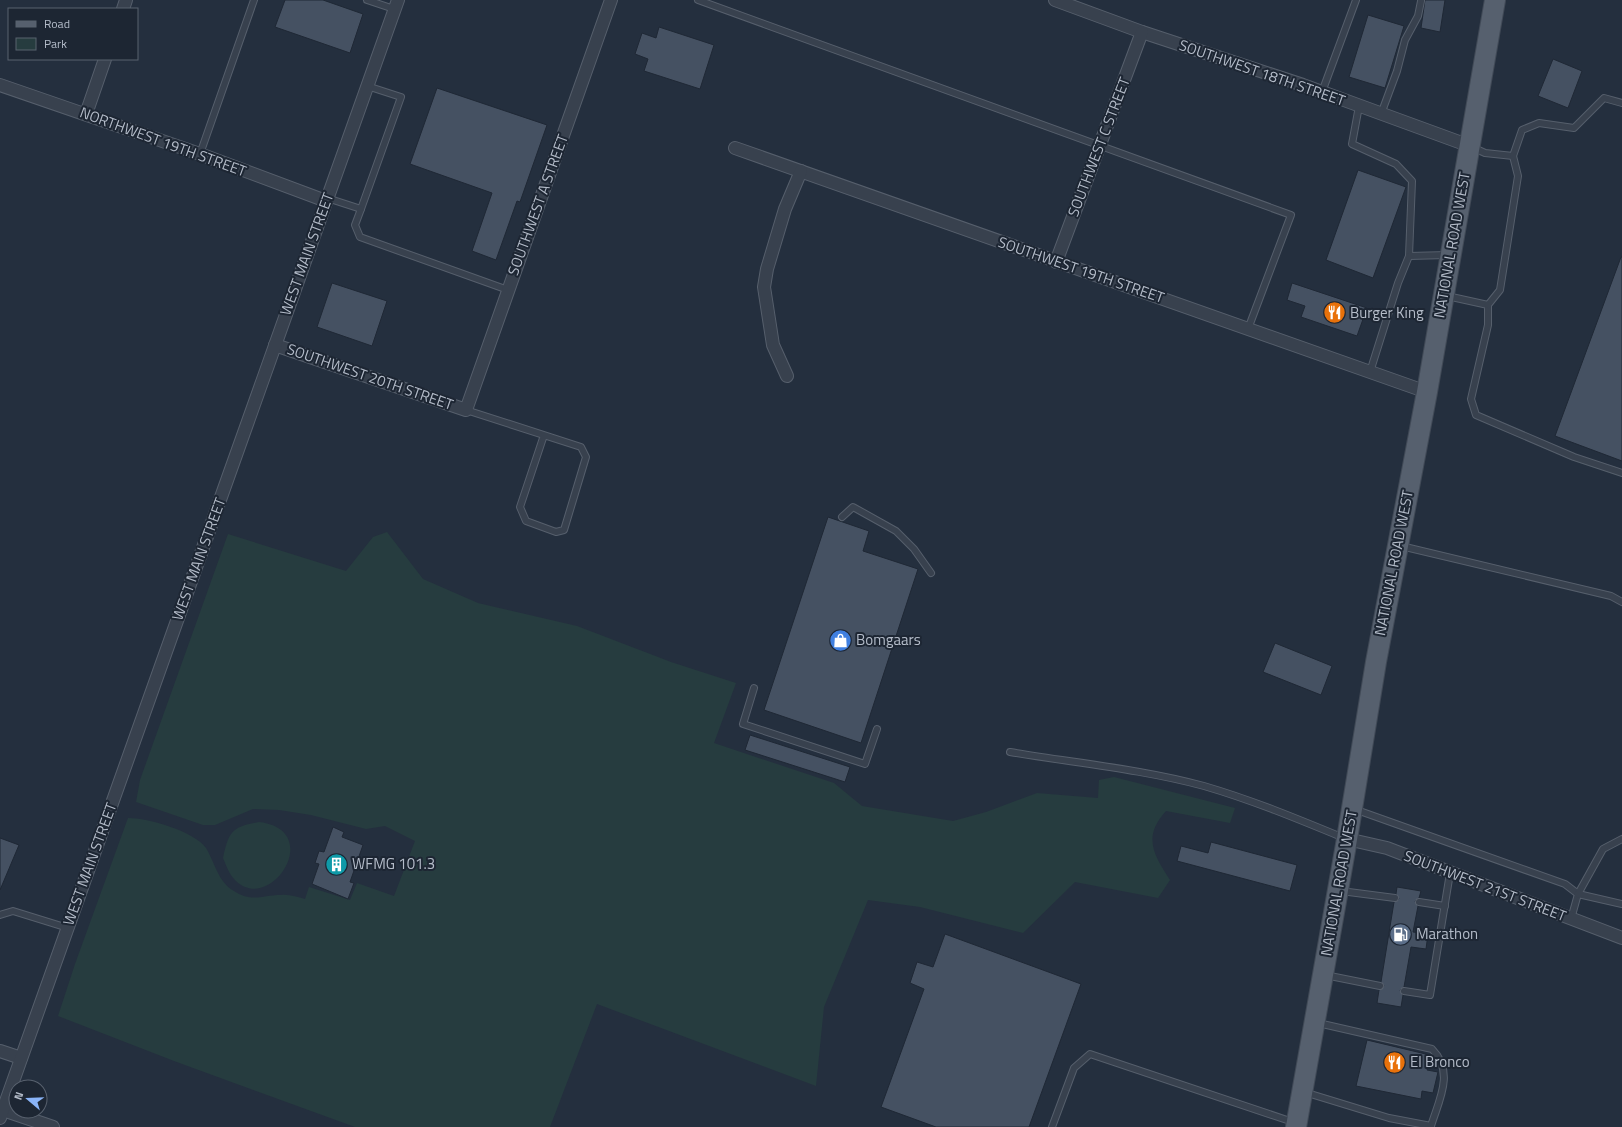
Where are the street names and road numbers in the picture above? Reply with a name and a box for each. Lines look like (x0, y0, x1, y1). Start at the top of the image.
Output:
street label: SOUTHWEST 18TH STREET (1176, 33, 1348, 112)
street label: SOUTHWEST C STREET (1061, 74, 1136, 220)
street label: NORTHWEST 19TH STREET (77, 101, 250, 182)
street label: SOUTHWEST A STREET (501, 131, 574, 279)
street label: NATIONAL ROAD WEST (1427, 170, 1476, 320)
street label: WEST MAIN STREET (274, 189, 339, 319)
street label: SOUTHWEST 19TH STREET (995, 230, 1167, 309)
street label: SOUTHWEST 20TH STREET (284, 337, 456, 416)
street label: NATIONAL ROAD WEST (1368, 488, 1419, 638)
street label: WEST MAIN STREET (166, 494, 231, 624)
street label: WEST MAIN STREET (57, 799, 122, 929)
street label: NATIONAL ROAD WEST (1314, 808, 1363, 958)
street label: SOUTHWEST 21ST STREET (1401, 844, 1570, 927)

